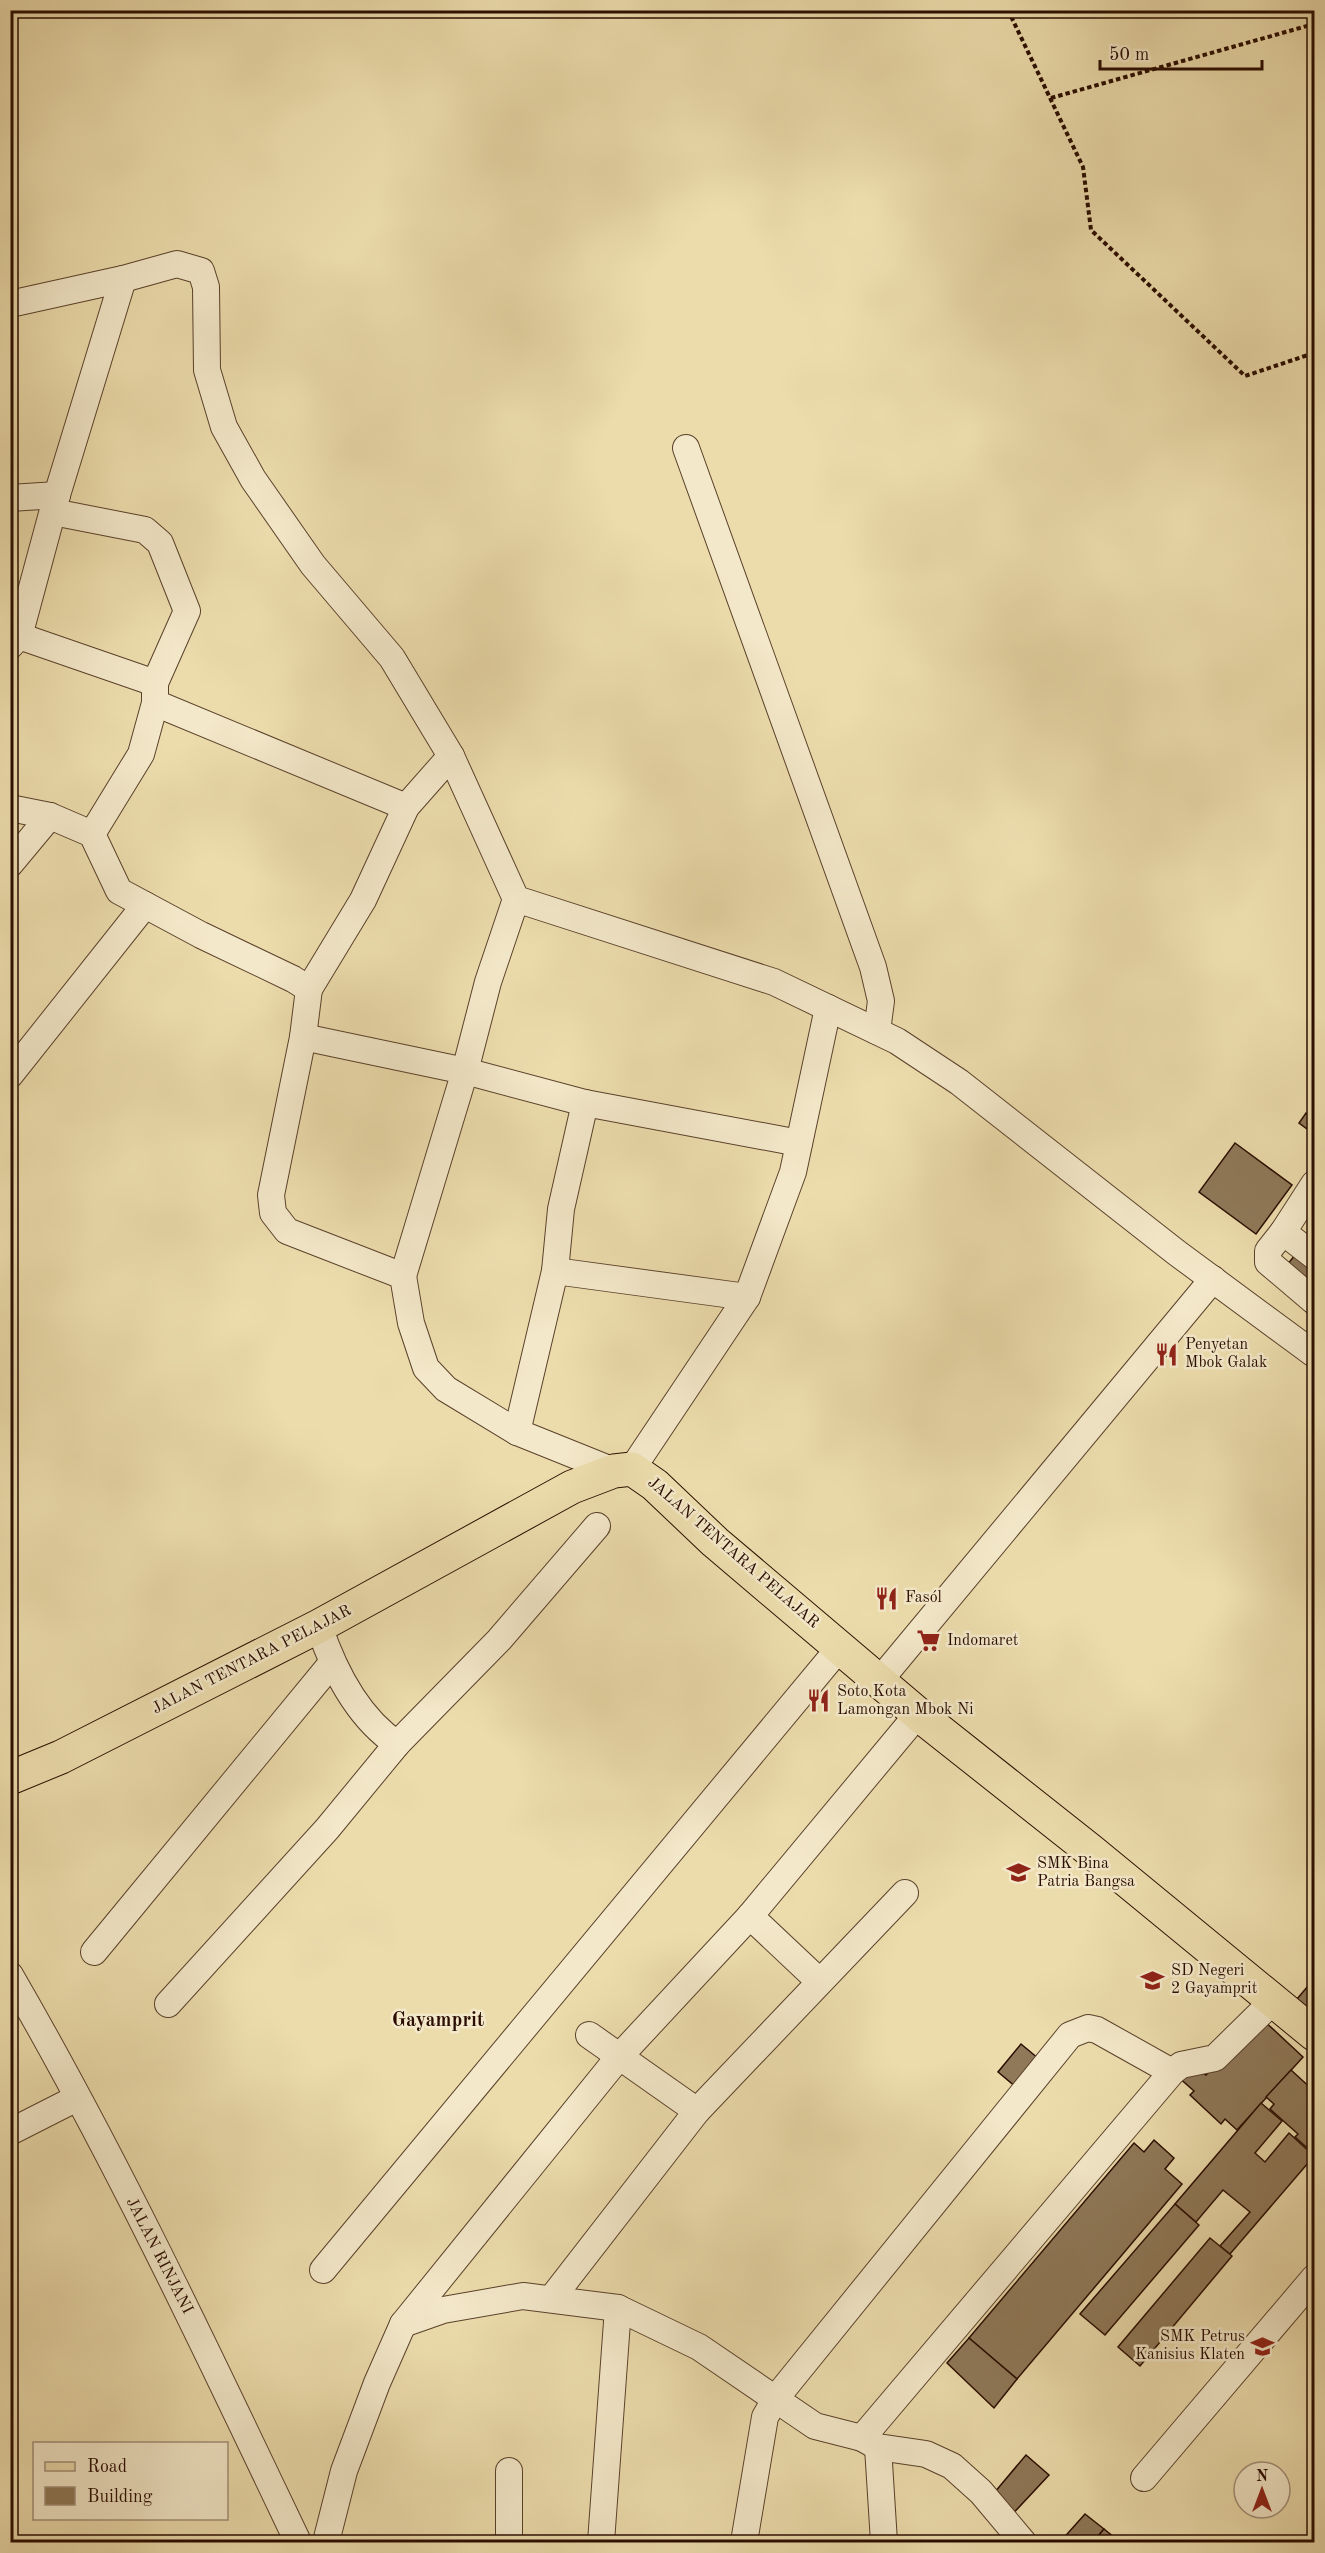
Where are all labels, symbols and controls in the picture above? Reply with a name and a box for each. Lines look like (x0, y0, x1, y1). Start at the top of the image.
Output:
scale bar (1100, 33, 1262, 71)
text: 50 m (1109, 46, 1149, 64)
place label: Penyetan Mbok Galak (1185, 1337, 1267, 1371)
restaurant icon: Penyetan Mbok Galak (1154, 1341, 1180, 1367)
street label: JALAN TENTARA PELAJAR (644, 1474, 822, 1632)
restaurant icon: Fasól (874, 1585, 900, 1611)
place label: Fasól (905, 1590, 942, 1606)
street label: JALAN TENTARA PELAJAR (150, 1603, 354, 1717)
supermarket icon: Indomaret (916, 1628, 942, 1654)
place label: Indomaret (947, 1633, 1019, 1649)
place label: Soto Kota Lamongan Mbok Ni (837, 1684, 974, 1718)
restaurant icon: Soto Kota Lamongan Mbok Ni (806, 1688, 832, 1714)
place label: SMK Bina Patria Bangsa (1037, 1856, 1135, 1890)
school or university icon: SMK Bina Patria Bangsa (1006, 1860, 1032, 1886)
place label: SD Negeri 2 Gayamprit (1171, 1963, 1258, 1997)
school or university icon: SD Negeri 2 Gayamprit (1140, 1967, 1166, 1993)
district label: Gayamprit (392, 2011, 484, 2031)
street label: JALAN RINJANI (123, 2195, 195, 2317)
place label: SMK Petrus Kanisius Klaten (1135, 2329, 1245, 2363)
school or university icon: SMK Petrus Kanisius Klaten (1250, 2333, 1276, 2359)
legend (33, 2442, 228, 2520)
text: Road (87, 2458, 127, 2476)
north arrow (1232, 2460, 1292, 2520)
text: N (1256, 2469, 1269, 2485)
text: Building (87, 2488, 153, 2506)

